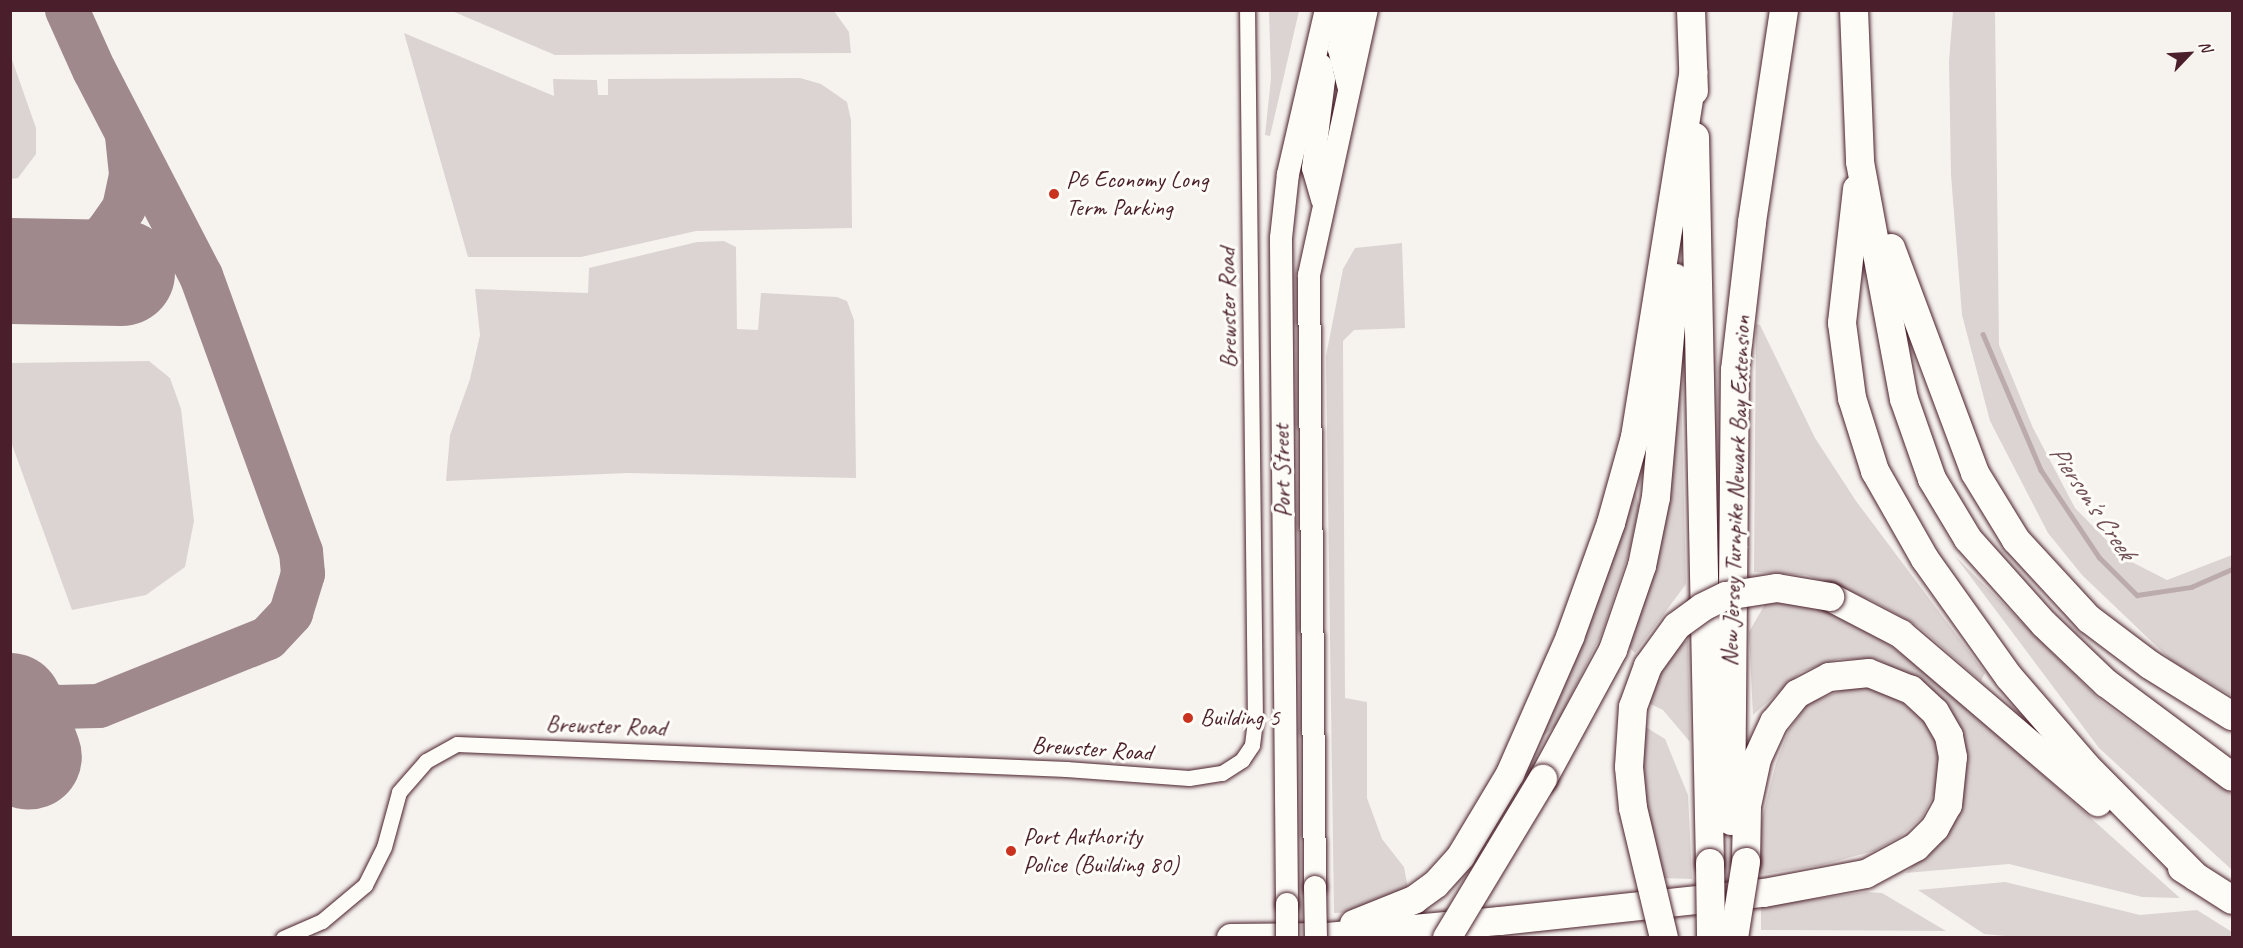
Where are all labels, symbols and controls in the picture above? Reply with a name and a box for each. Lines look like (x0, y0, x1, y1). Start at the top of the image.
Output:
north arrow (2159, 24, 2219, 84)
text: N (2194, 38, 2216, 55)
place label: P6 Economy Long Term Parking (1066, 166, 1208, 222)
marker: P6 Economy Long Term Parking (1047, 187, 1061, 201)
street label: Brewster Road (1213, 248, 1243, 368)
street label: New Jersey Turnpike Newark Bay Extension (1715, 315, 1757, 667)
street label: Port Street (1267, 424, 1297, 518)
water label: Pierson's Creek (2042, 439, 2142, 565)
place label: Building 5 (1200, 704, 1280, 732)
street label: Brewster Road (546, 710, 666, 742)
marker: Building 5 (1181, 711, 1195, 725)
street label: Brewster Road (1031, 730, 1153, 768)
place label: Port Authority Police (Building 80) (1023, 823, 1179, 879)
marker: Port Authority Police (Building 80) (1004, 844, 1018, 858)

